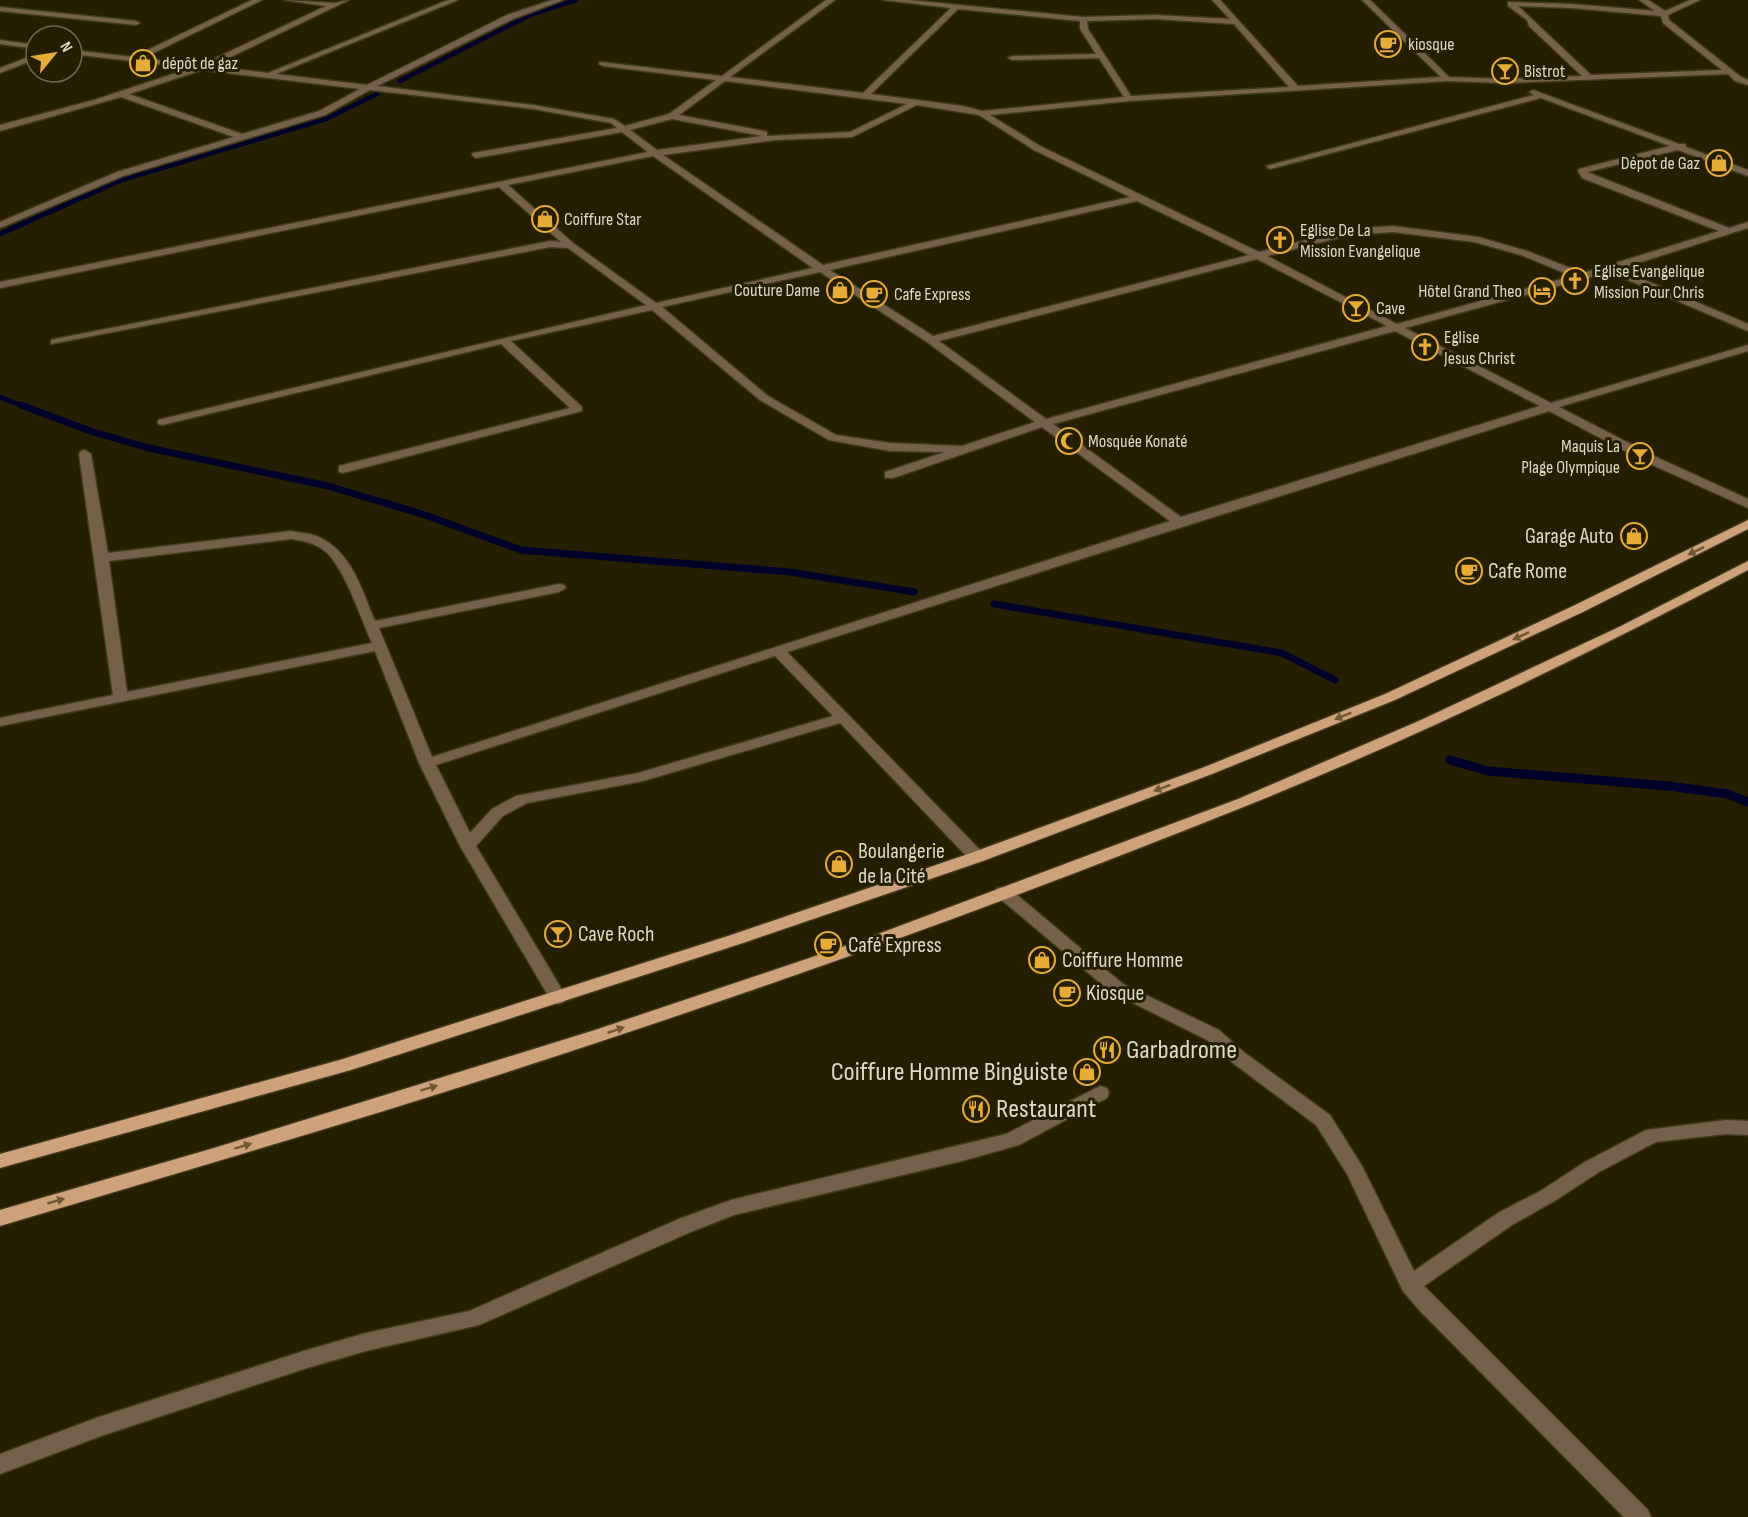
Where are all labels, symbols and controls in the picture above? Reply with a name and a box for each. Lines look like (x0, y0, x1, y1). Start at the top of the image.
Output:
north arrow (24, 24, 84, 84)
cafe icon: kiosque (1373, 29, 1403, 59)
place label: kiosque (1408, 34, 1454, 55)
text: N (55, 39, 76, 56)
shop icon: dépôt de gaz (128, 48, 158, 78)
place label: dépôt de gaz (162, 53, 238, 74)
bar icon: Bistrot (1490, 56, 1520, 86)
place label: Bistrot (1524, 61, 1566, 82)
shop icon: Dépot de Gaz (1704, 148, 1734, 178)
place label: Dépot de Gaz (1621, 153, 1701, 174)
shop icon: Coiffure Star (530, 204, 560, 234)
place label: Coiffure Star (564, 209, 641, 230)
place label: Eglise De La Mission Evangelique (1300, 220, 1421, 262)
church icon: Eglise De La Mission Evangelique (1265, 225, 1295, 255)
place label: Eglise Evangelique Mission Pour Chris (1594, 261, 1705, 303)
church icon: Eglise Evangelique Mission Pour Chris (1560, 266, 1590, 296)
shop icon: Couture Dame (825, 275, 855, 305)
hotel icon: Hôtel Grand Theo (1527, 276, 1557, 306)
cafe icon: Cafe Express (859, 279, 889, 309)
place label: Couture Dame (734, 280, 820, 301)
place label: Hôtel Grand Theo (1418, 281, 1522, 302)
place label: Cafe Express (894, 284, 971, 305)
bar icon: Cave (1341, 293, 1371, 323)
place label: Cave (1376, 298, 1405, 319)
place label: Eglise Jesus Christ (1443, 327, 1516, 369)
church icon: Eglise Jesus Christ (1410, 332, 1440, 362)
mosque icon: Mosquée Konaté (1054, 426, 1084, 456)
place label: Mosquée Konaté (1088, 431, 1188, 452)
place label: Maquis La Plage Olympique (1521, 436, 1620, 478)
bar icon: Maquis La Plage Olympique (1625, 441, 1655, 471)
shop icon: Garage Auto (1619, 521, 1649, 551)
place label: Garage Auto (1525, 523, 1614, 550)
one-way arrow (1688, 546, 1705, 555)
cafe icon: Cafe Rome (1454, 556, 1484, 586)
place label: Cafe Rome (1488, 558, 1567, 585)
one-way arrow (1512, 631, 1529, 640)
one-way arrow (1334, 712, 1352, 721)
one-way arrow (1153, 783, 1171, 793)
place label: Boulangerie de la Cité (858, 838, 945, 890)
shop icon: Boulangerie de la Cité (824, 849, 854, 879)
bar icon: Cave Roch (543, 919, 573, 949)
place label: Cave Roch (578, 921, 655, 948)
cafe icon: Café Express (813, 930, 843, 960)
place label: Café Express (848, 932, 942, 959)
shop icon: Coiffure Homme (1027, 945, 1057, 975)
place label: Coiffure Homme (1062, 947, 1183, 974)
cafe icon: Kiosque (1052, 978, 1082, 1008)
place label: Kiosque (1086, 980, 1144, 1007)
one-way arrow (607, 1025, 625, 1035)
place label: Garbadrome (1126, 1034, 1237, 1066)
restaurant icon: Garbadrome (1092, 1035, 1122, 1065)
place label: Coiffure Homme Binguiste (831, 1056, 1068, 1088)
shop icon: Coiffure Homme Binguiste (1072, 1057, 1102, 1087)
one-way arrow (420, 1083, 438, 1093)
place label: Restaurant (996, 1093, 1096, 1125)
restaurant icon: Restaurant (961, 1094, 991, 1124)
one-way arrow (234, 1141, 252, 1150)
one-way arrow (47, 1196, 65, 1205)

